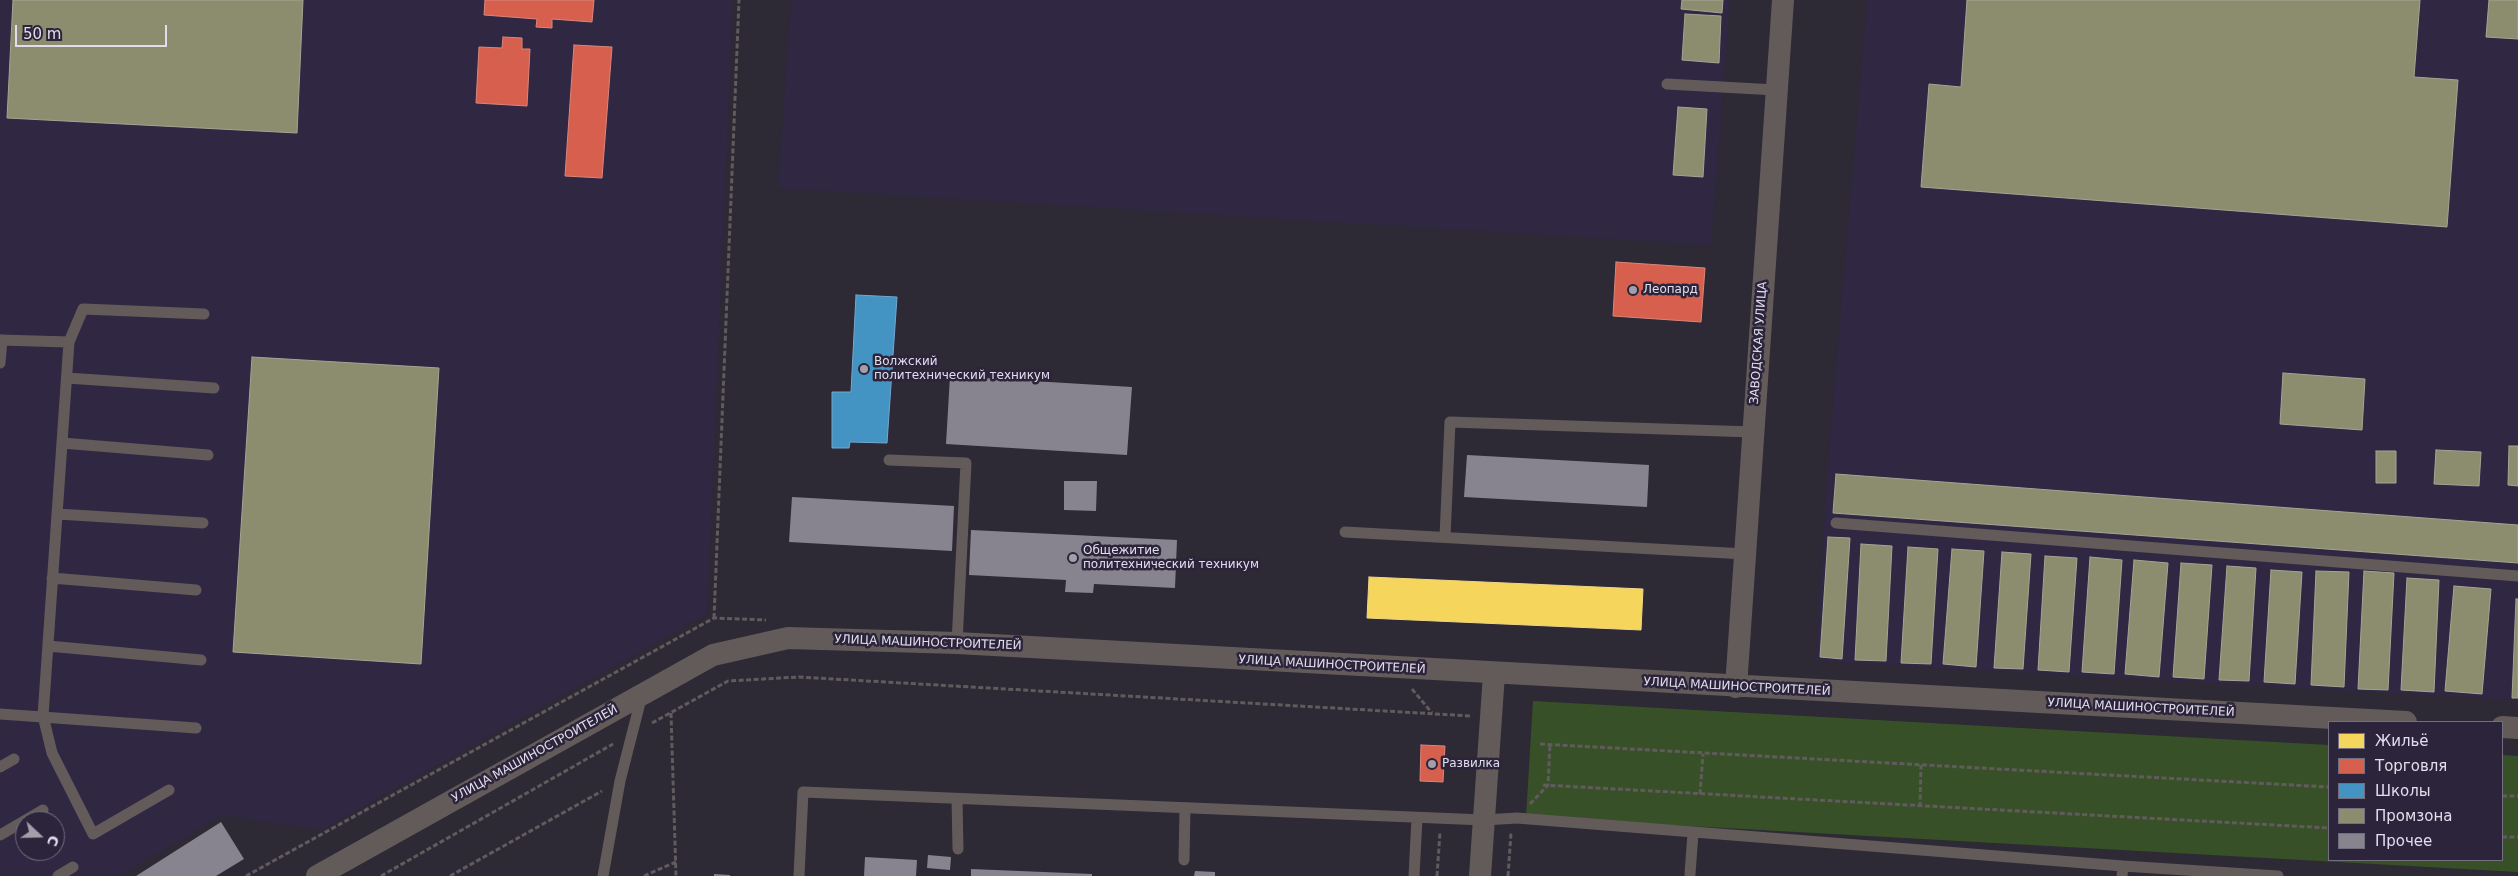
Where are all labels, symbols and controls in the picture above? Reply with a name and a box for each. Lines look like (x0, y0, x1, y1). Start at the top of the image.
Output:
scale bar (18, 15, 170, 47)
text: 50 m (23, 25, 61, 43)
street label: ЗАВОДСКАЯ УЛИЦА (1748, 281, 1770, 405)
place label: Леопард (1643, 283, 1698, 297)
marker: Леопард (1627, 284, 1639, 296)
place label: Волжский политехнический техникум (874, 355, 1050, 383)
marker: Волжский политехнический техникум (858, 363, 870, 375)
place label: Общежитие политехнический техникум (1083, 544, 1259, 572)
marker: Общежитие политехнический техникум (1067, 552, 1079, 564)
street label: УЛИЦА МАШИНОСТРОИТЕЛЕЙ (834, 633, 1022, 653)
street label: УЛИЦА МАШИНОСТРОИТЕЛЕЙ (1238, 653, 1426, 677)
street label: УЛИЦА МАШИНОСТРОИТЕЛЕЙ (1643, 675, 1831, 699)
street label: УЛИЦА МАШИНОСТРОИТЕЛЕЙ (2047, 696, 2235, 720)
street label: УЛИЦА МАШИНОСТРОИТЕЛЕЙ (450, 702, 620, 806)
legend (2328, 721, 2503, 861)
text: Жильё (2375, 732, 2429, 750)
place label: Развилка (1442, 757, 1500, 771)
text: Торговля (2375, 757, 2447, 775)
marker: Развилка (1426, 758, 1438, 770)
text: Школы (2375, 782, 2431, 800)
text: Промзона (2375, 807, 2452, 825)
north arrow (15, 811, 65, 861)
text: Прочее (2375, 832, 2432, 850)
text: С (44, 833, 62, 849)

